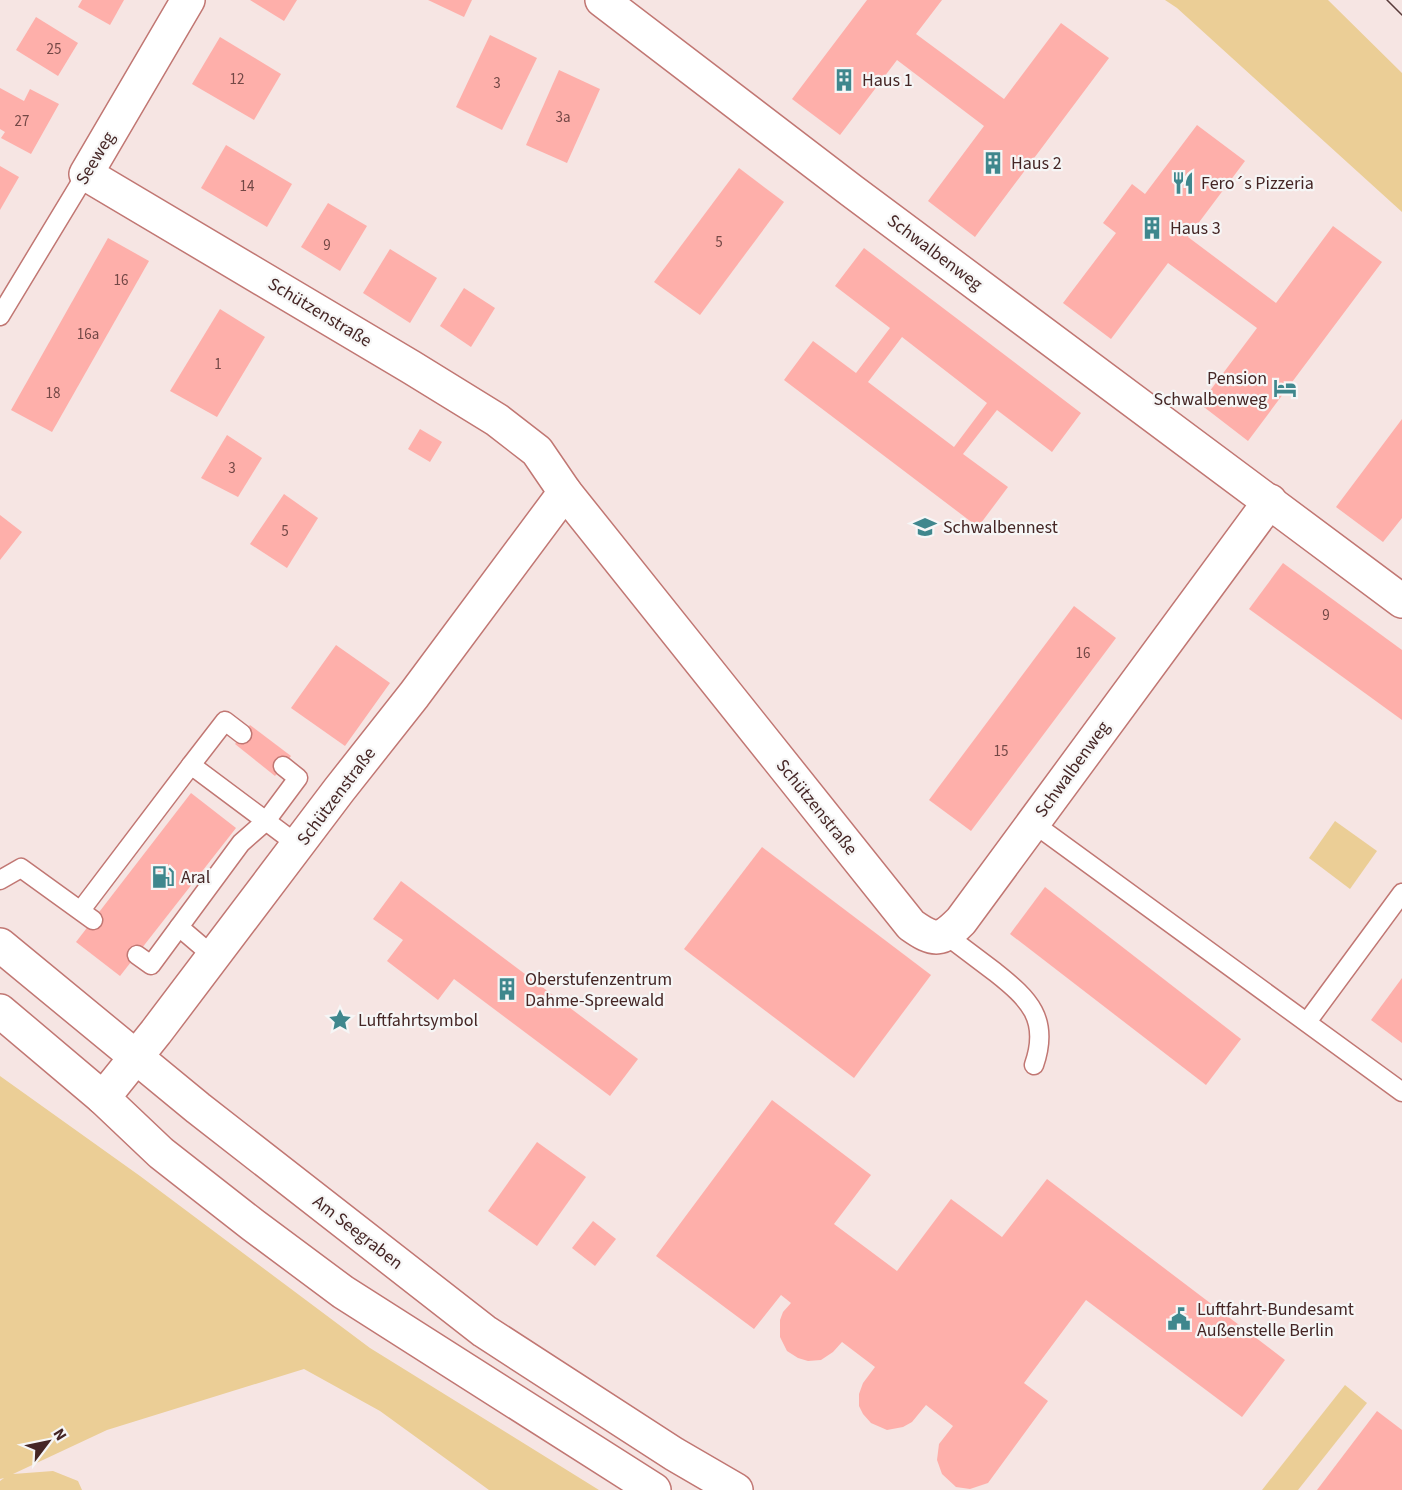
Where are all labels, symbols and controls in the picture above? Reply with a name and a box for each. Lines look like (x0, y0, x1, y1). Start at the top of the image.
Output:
house number: 25 (47, 39, 61, 60)
building icon: Haus 1 (831, 67, 857, 93)
place label: Haus 1 (862, 68, 913, 93)
house number: 12 (230, 69, 244, 90)
house number: 3 (493, 73, 501, 94)
house number: 3a (555, 107, 571, 128)
house number: 27 (15, 111, 29, 132)
street label: Seeweg (70, 127, 121, 190)
building icon: Haus 2 (980, 150, 1006, 176)
place label: Haus 2 (1011, 151, 1062, 176)
restaurant icon: Fero´s Pizzeria (1170, 170, 1196, 196)
place label: Fero´s Pizzeria (1201, 171, 1314, 196)
house number: 14 (240, 176, 255, 197)
street label: Schwalbenweg (882, 208, 988, 297)
building icon: Haus 3 (1139, 215, 1165, 241)
place label: Haus 3 (1170, 216, 1221, 241)
house number: 5 (715, 232, 723, 253)
house number: 9 (323, 235, 331, 256)
house number: 16 (114, 270, 128, 291)
street label: Schützenstraße (263, 272, 376, 353)
house number: 16a (77, 324, 99, 345)
house number: 1 (214, 354, 222, 375)
place label: Pension Schwalbenweg (1154, 366, 1267, 412)
hotel icon: Pension Schwalbenweg (1272, 375, 1298, 401)
house number: 18 (46, 383, 60, 404)
house number: 3 (228, 458, 236, 479)
school or university icon: Schwalbennest (912, 514, 938, 540)
place label: Schwalbennest (943, 515, 1058, 540)
house number: 5 (281, 521, 289, 542)
house number: 9 (1322, 605, 1330, 626)
house number: 16 (1076, 643, 1090, 664)
street label: Schwalbenweg (1029, 716, 1116, 823)
house number: 15 (994, 741, 1008, 762)
street label: Schützenstraße (291, 742, 382, 851)
street label: Schützenstraße (770, 754, 863, 861)
fuel station icon: Aral (150, 864, 176, 890)
place label: Aral (181, 865, 210, 890)
place label: Oberstufenzentrum Dahme-Spreewald (525, 967, 672, 1013)
building icon: Oberstufenzentrum Dahme-Spreewald (494, 976, 520, 1002)
place icon: Luftfahrtsymbol (327, 1007, 353, 1033)
place label: Luftfahrtsymbol (358, 1008, 478, 1033)
street label: Am Seegraben (307, 1189, 408, 1276)
place label: Luftfahrt-Bundesamt Außenstelle Berlin (1197, 1297, 1354, 1343)
public building icon: Luftfahrt-Bundesamt Außenstelle Berlin (1166, 1306, 1192, 1332)
north arrow (18, 1412, 78, 1472)
text: N (48, 1424, 72, 1445)

